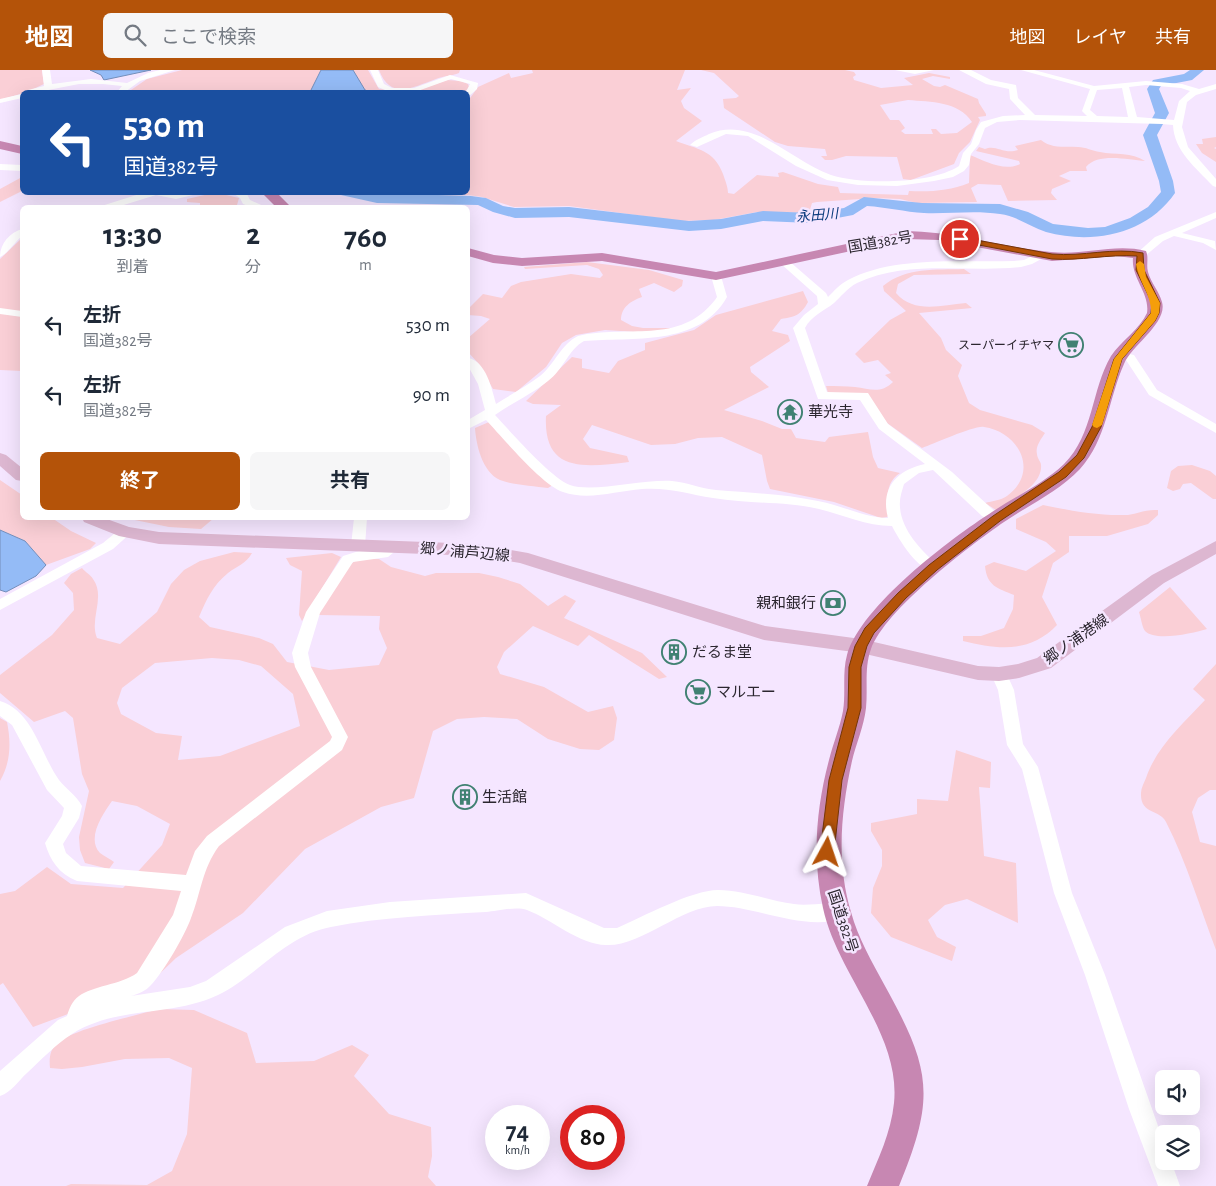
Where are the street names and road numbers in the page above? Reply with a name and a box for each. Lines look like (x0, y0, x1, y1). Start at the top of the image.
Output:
street label: 国道382号 (847, 228, 913, 256)
street label: 郷ノ浦芦辺線 (419, 539, 511, 564)
street label: 郷ノ浦港線 (1040, 610, 1111, 667)
street label: 国道382号 (825, 888, 861, 954)

